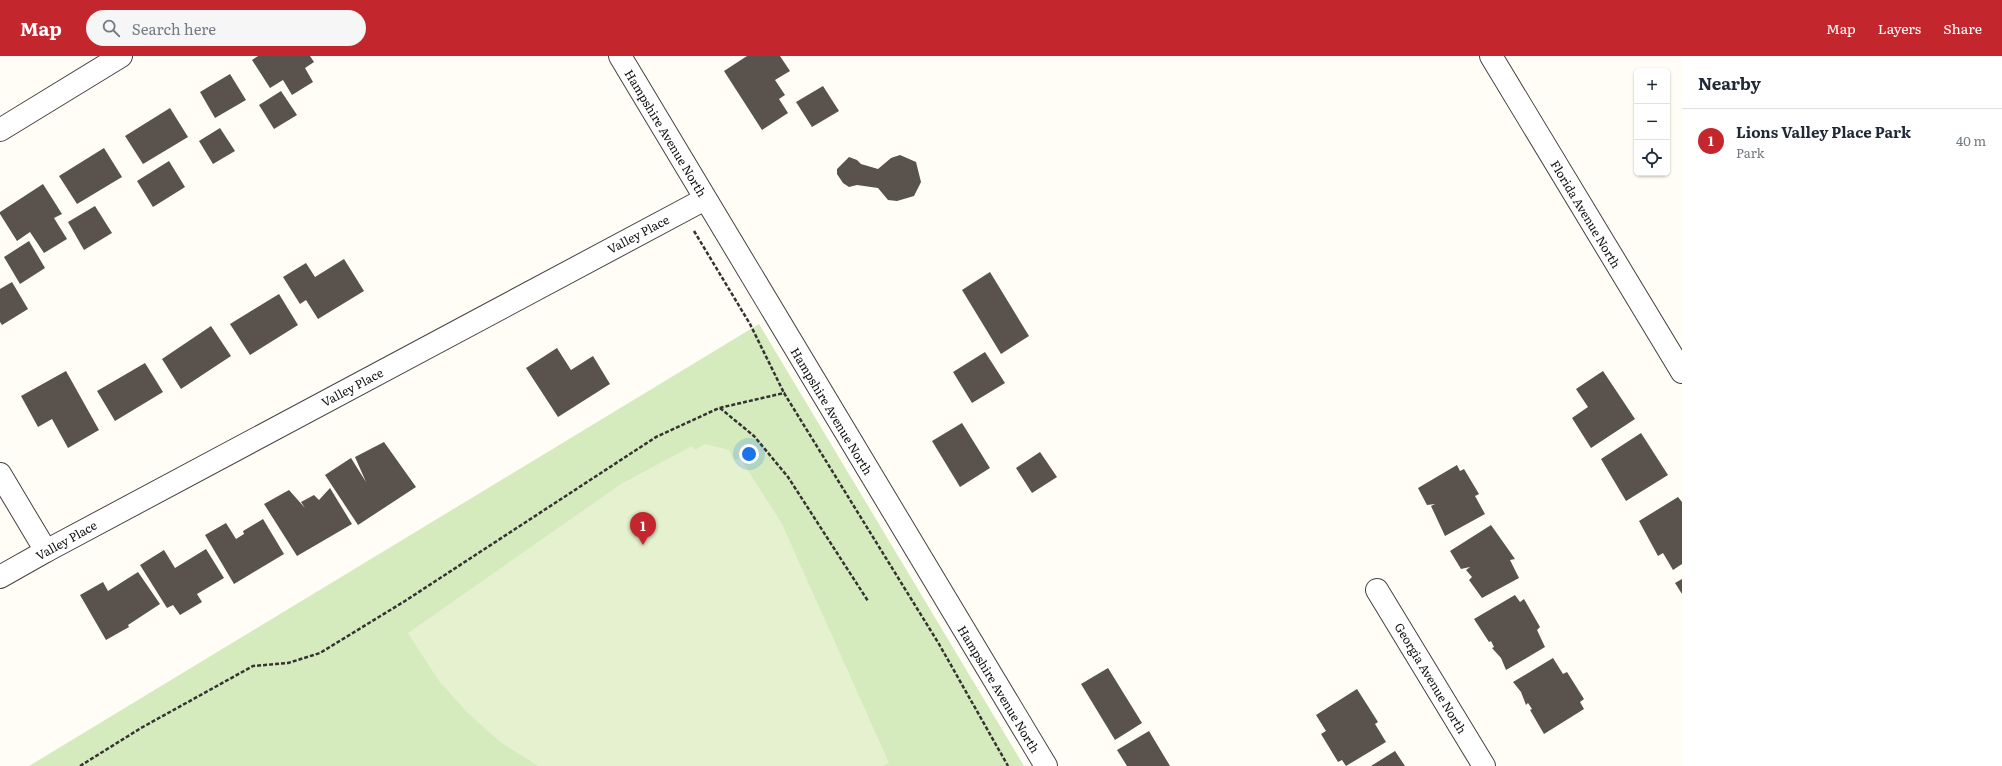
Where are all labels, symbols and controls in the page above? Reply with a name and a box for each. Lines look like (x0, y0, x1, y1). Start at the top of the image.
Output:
search box (86, 10, 366, 46)
text: Map (20, 14, 62, 42)
icon: search (100, 17, 122, 39)
text: Search here (132, 17, 216, 40)
text: Map (1826, 18, 1856, 38)
text: Layers (1878, 18, 1921, 38)
text: Share (1943, 18, 1982, 38)
street label: Hampshire Avenue North (621, 66, 711, 200)
map controls (1634, 68, 1670, 176)
button: + (1634, 68, 1670, 104)
text: Nearby (1698, 70, 1761, 95)
button: − (1634, 104, 1670, 140)
text: Lions Valley Place Park (1736, 120, 1911, 143)
text: 1 (1708, 131, 1714, 150)
text: 40 m (1956, 131, 1986, 150)
button: locate (1634, 140, 1670, 176)
text: Park (1736, 143, 1765, 162)
street label: Florida Avenue North (1547, 157, 1625, 271)
street label: Valley Place (604, 210, 672, 258)
street label: Hampshire Avenue North (787, 344, 877, 478)
street label: Valley Place (318, 363, 386, 411)
your location (739, 444, 759, 464)
pin: 1 (630, 512, 656, 545)
street label: Valley Place (32, 516, 100, 564)
street label: Georgia Avenue North (1391, 619, 1471, 737)
street label: Hampshire Avenue North (954, 622, 1044, 756)

